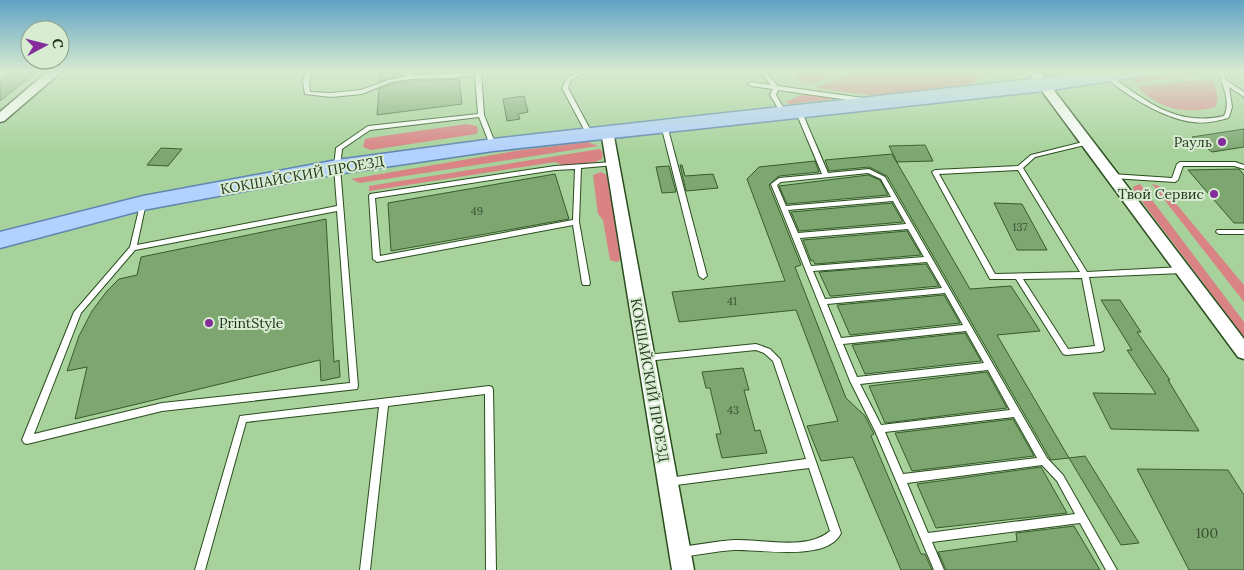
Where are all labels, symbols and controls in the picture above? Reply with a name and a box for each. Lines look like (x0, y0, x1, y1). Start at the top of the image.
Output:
north arrow (20, 20, 70, 70)
text: С (48, 38, 67, 50)
place label: Рауль (1174, 133, 1212, 151)
marker: Рауль (1216, 136, 1228, 148)
street label: КОКШАЙСКИЙ ПРОЕЗД (219, 152, 386, 198)
place label: Твой Сервис (1118, 185, 1204, 203)
marker: Твой Сервис (1208, 188, 1220, 200)
house number: 49 (471, 204, 483, 218)
house number: 137 (1013, 220, 1027, 234)
house number: 41 (727, 294, 737, 308)
street label: КОКШАЙСКИЙ ПРОЕЗД (627, 297, 673, 464)
place label: PrintStyle (219, 314, 284, 332)
marker: PrintStyle (203, 317, 215, 329)
house number: 43 (727, 403, 739, 417)
house number: 100 (1196, 524, 1218, 542)

